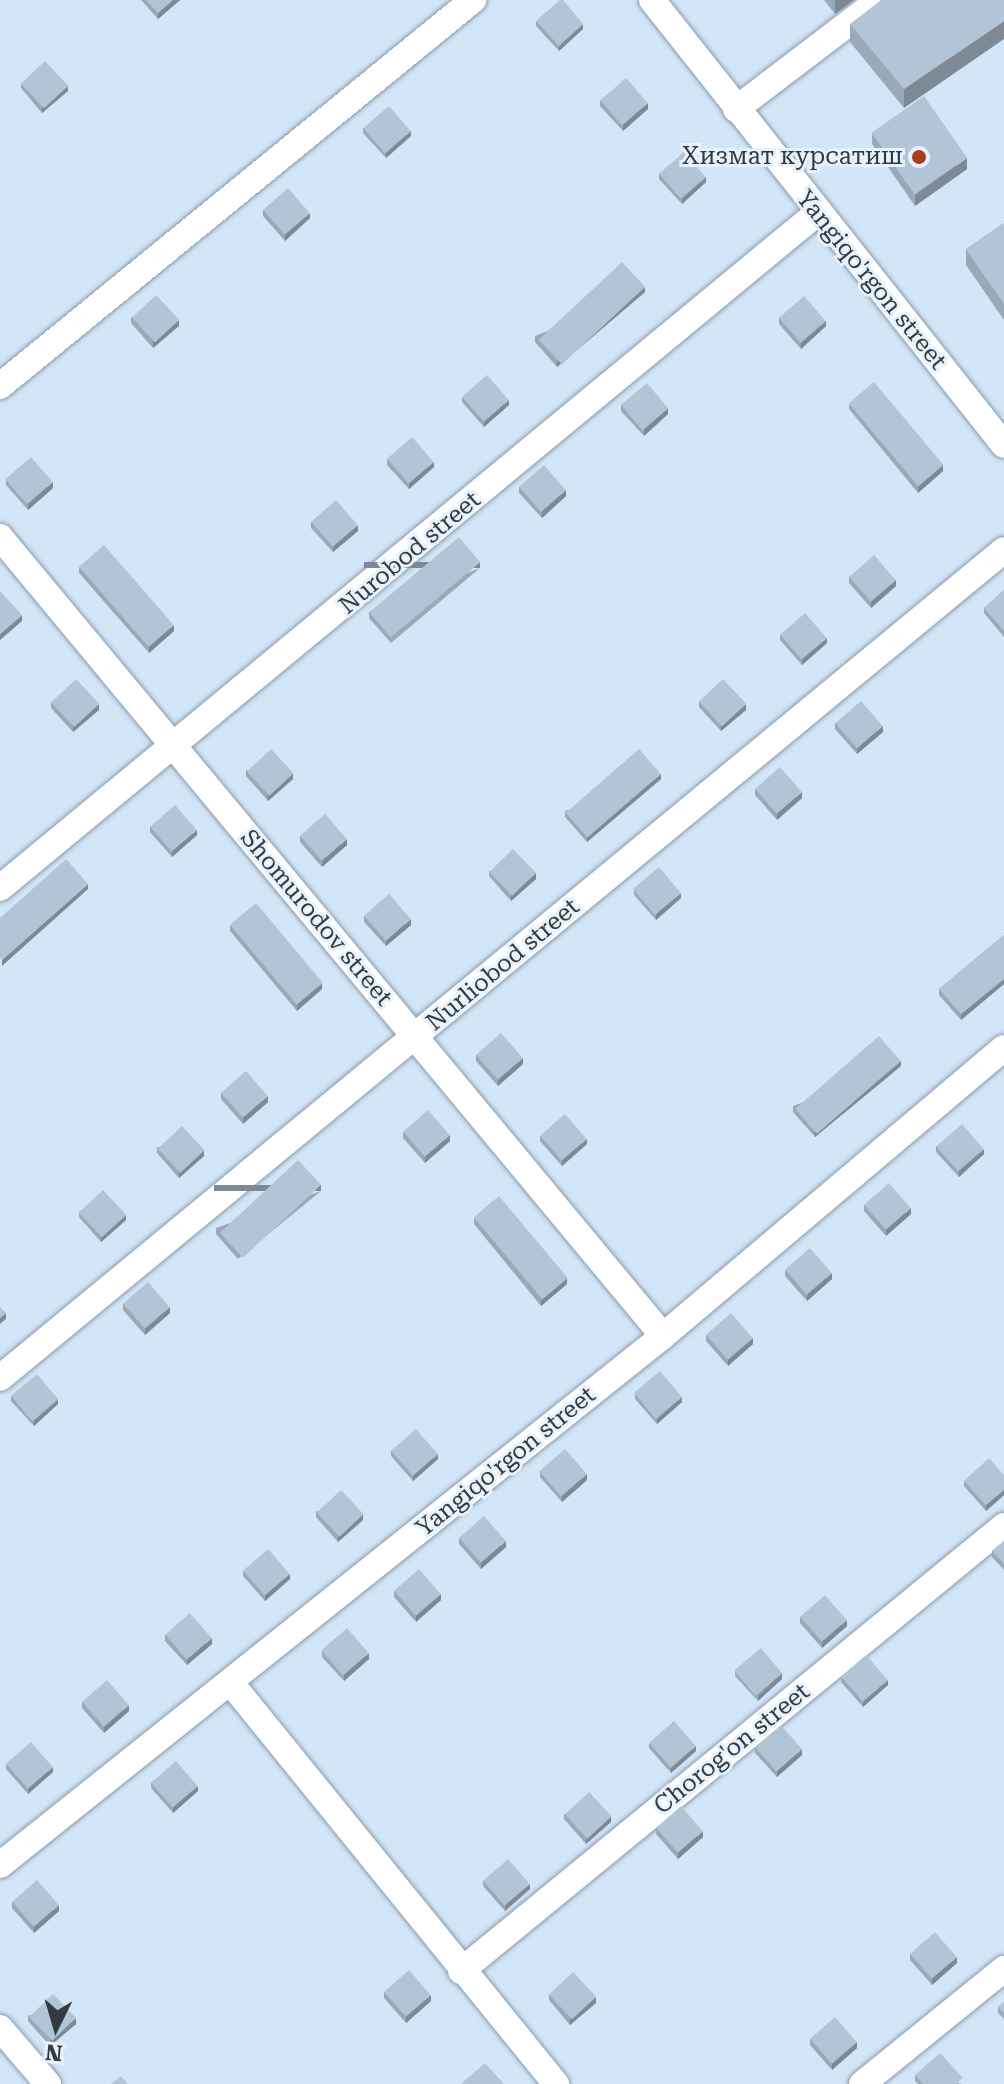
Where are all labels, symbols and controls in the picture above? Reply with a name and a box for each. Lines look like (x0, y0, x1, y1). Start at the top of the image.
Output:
place label: Хизмат курсатиш (682, 143, 903, 171)
marker: Хизмат курсатиш (910, 148, 928, 166)
street label: Yangiqo'rgon street (790, 185, 952, 375)
street label: Nurobod street (334, 486, 486, 620)
street label: Shomurodov street (234, 824, 398, 1012)
street label: Nurliobod street (421, 893, 585, 1037)
street label: Yangiqo'rgon street (411, 1381, 601, 1543)
street label: Chorog'on street (648, 1677, 816, 1821)
north arrow (16, 1988, 96, 2068)
text: N (44, 2039, 63, 2066)

